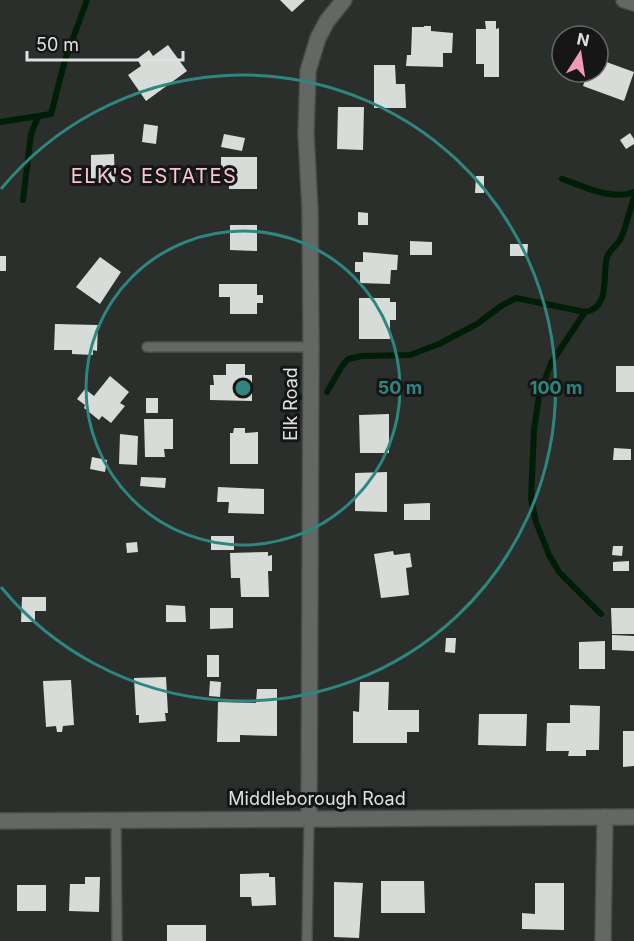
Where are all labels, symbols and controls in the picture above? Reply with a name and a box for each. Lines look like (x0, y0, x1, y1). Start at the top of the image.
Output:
scale bar (27, 24, 183, 62)
north arrow (550, 24, 610, 84)
text: N (575, 28, 591, 50)
text: 50 m (36, 34, 79, 55)
district label: ELK'S ESTATES (71, 164, 237, 188)
street label: Elk Road (280, 367, 301, 441)
text: 50 m (378, 377, 422, 398)
text: 100 m (530, 377, 582, 398)
centre of rings (233, 378, 253, 398)
street label: Middleborough Road (228, 788, 406, 809)

